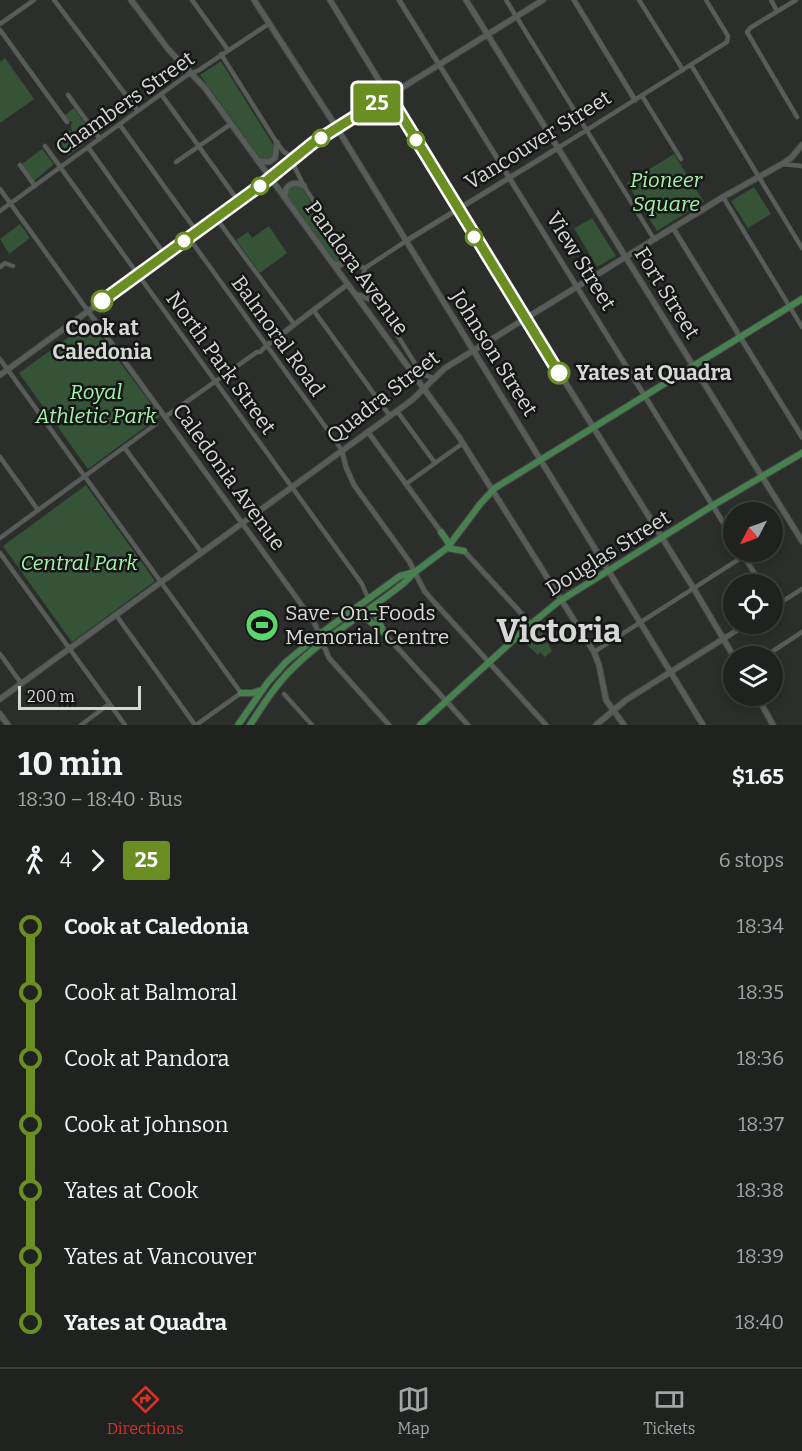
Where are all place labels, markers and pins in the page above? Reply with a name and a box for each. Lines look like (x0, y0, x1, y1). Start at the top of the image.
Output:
unlabelled marker (312, 129, 330, 147)
unlabelled marker (407, 131, 425, 149)
unlabelled marker (251, 177, 269, 195)
unlabelled marker (465, 228, 483, 246)
unlabelled marker (175, 232, 193, 250)
marker: Cook at Caledonia (91, 290, 113, 312)
place label: Cook at Caledonia (52, 315, 152, 365)
place label: Yates at Quadra (576, 360, 732, 386)
marker: Yates at Quadra (548, 362, 570, 384)
place label: Save-On-Foods Memorial Centre (285, 600, 449, 650)
sports icon: Save-On-Foods Memorial Centre (244, 607, 280, 643)

